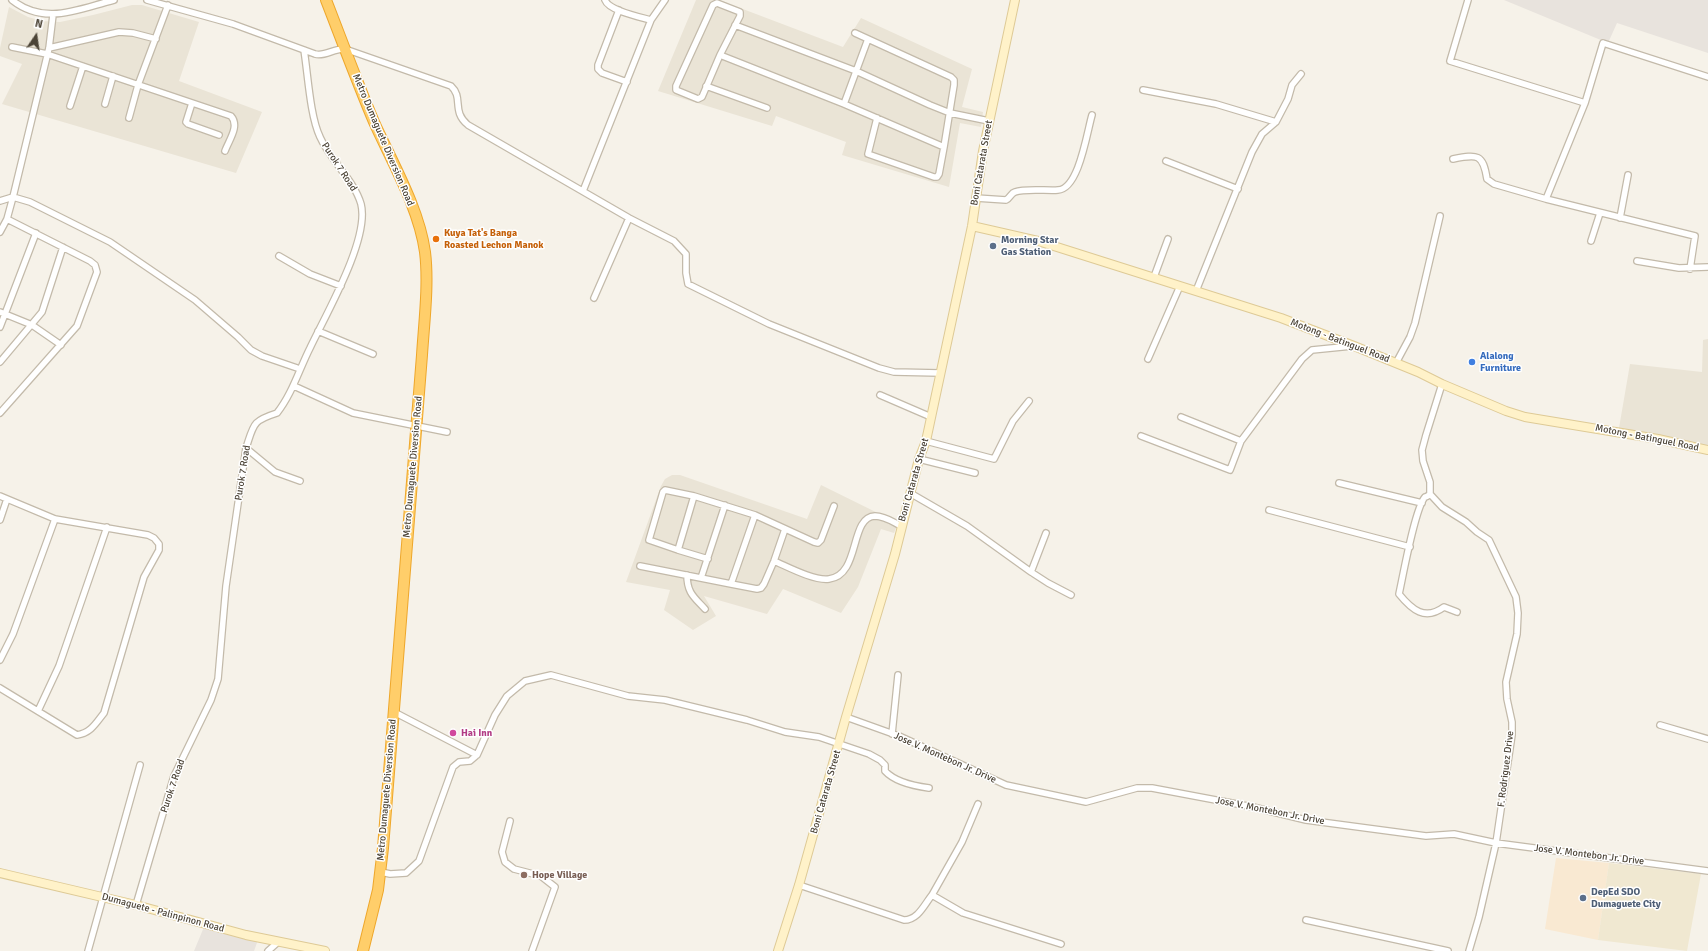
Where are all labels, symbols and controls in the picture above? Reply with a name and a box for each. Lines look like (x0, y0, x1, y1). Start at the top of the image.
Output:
north arrow (16, 16, 56, 56)
text: N (34, 17, 44, 31)
street label: Metro Dumaguete Diversion Road (350, 72, 416, 208)
street label: Boni Catarata Street (969, 119, 995, 207)
street label: Purok 7 Road (319, 140, 359, 194)
place label: Kuya Tat's Banga Roasted Lechon Manok (444, 227, 544, 250)
marker: Kuya Tat's Banga Roasted Lechon Manok (431, 234, 441, 244)
place label: Morning Star Gas Station (1001, 234, 1058, 258)
marker: Morning Star Gas Station (988, 241, 998, 251)
street label: Motong - Batinguel Road (1289, 317, 1391, 365)
place label: Alalong Furniture (1480, 350, 1521, 374)
marker: Alalong Furniture (1467, 357, 1477, 367)
street label: Metro Dumaguete Diversion Road (401, 396, 425, 538)
street label: Motong - Batinguel Road (1594, 422, 1700, 454)
street label: Boni Catarata Street (896, 437, 932, 523)
street label: Purok 7 Road (233, 444, 253, 502)
street label: Metro Dumaguete Diversion Road (375, 719, 399, 861)
place label: Hai Inn (461, 727, 492, 739)
marker: Hai Inn (448, 728, 458, 738)
street label: Jose V. Montebon Jr. Drive (892, 730, 998, 786)
street label: F. Rodriguez Drive (1495, 730, 1517, 808)
street label: Boni Catarata Street (808, 749, 844, 835)
street label: Purok 7 Road (158, 758, 188, 814)
street label: Jose V. Montebon Jr. Drive (1214, 795, 1326, 827)
street label: Jose V. Montebon Jr. Drive (1533, 842, 1645, 868)
place label: Hope Village (532, 869, 587, 881)
marker: Hope Village (519, 870, 529, 880)
place label: DepEd SDO Dumaguete City (1591, 886, 1661, 910)
street label: Dumaguete - Palinpinon Road (100, 891, 226, 935)
marker: DepEd SDO Dumaguete City (1578, 893, 1588, 903)

